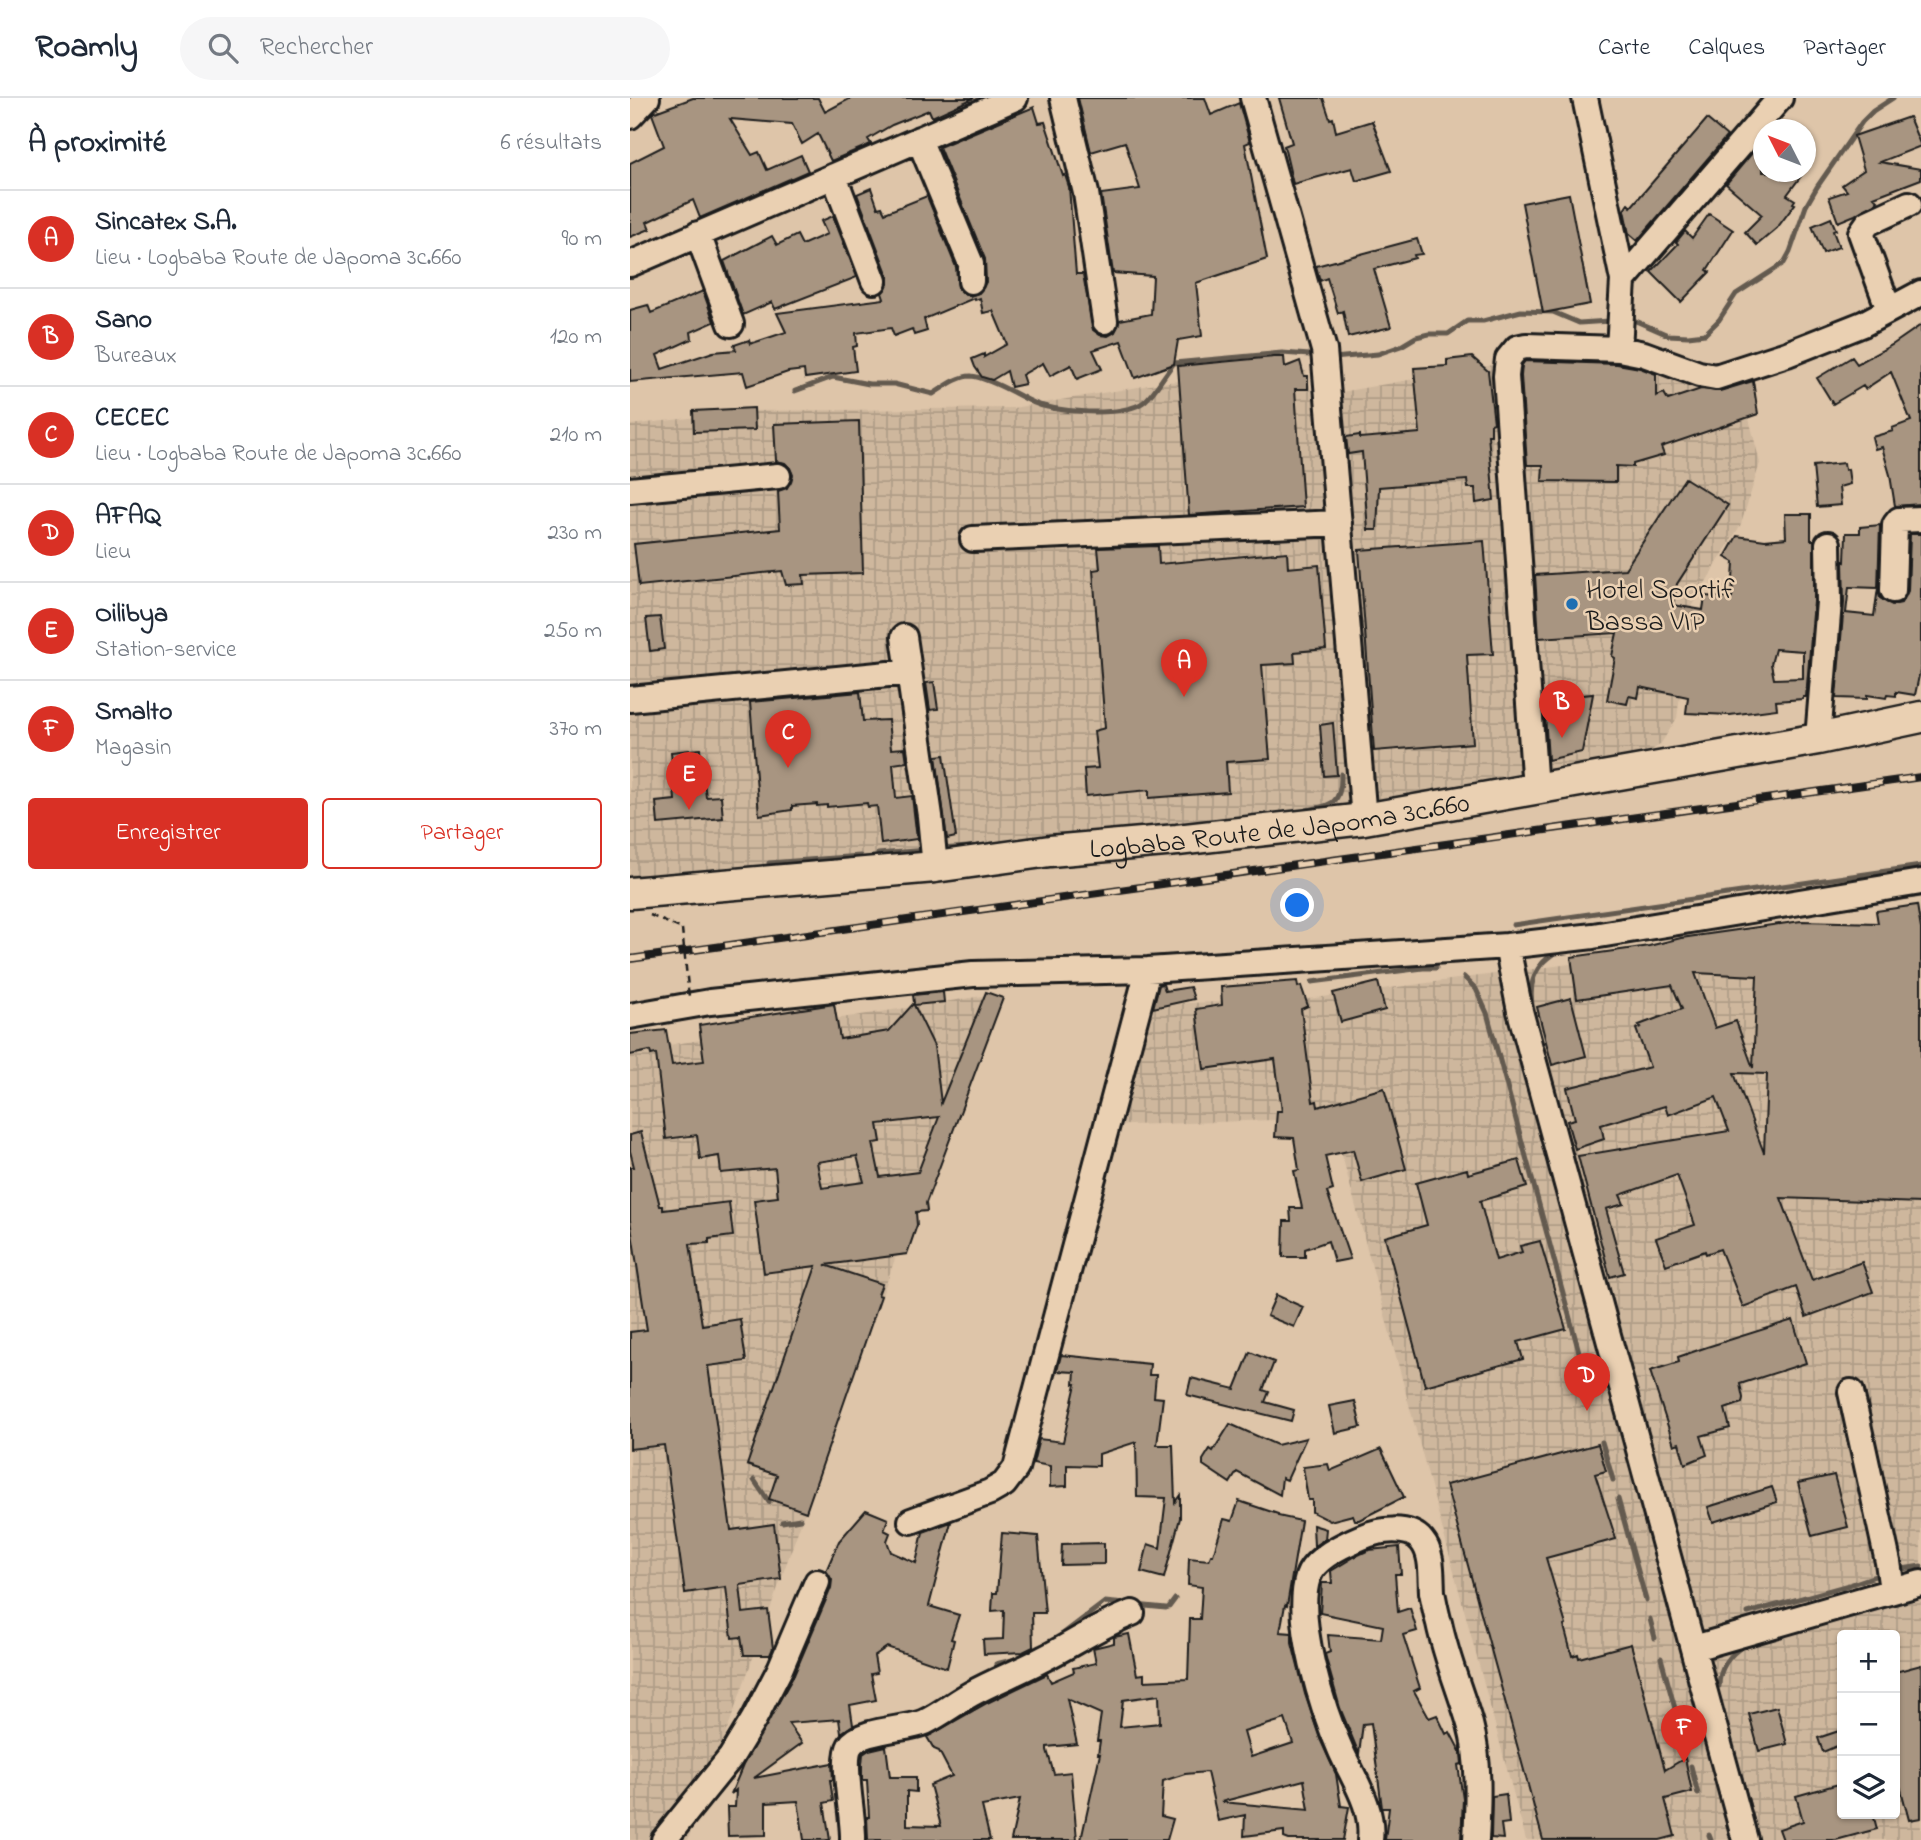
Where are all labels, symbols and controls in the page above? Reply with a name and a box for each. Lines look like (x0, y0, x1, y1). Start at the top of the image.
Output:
search box (180, 17, 670, 80)
text: Roamly (35, 24, 138, 72)
icon: search (204, 29, 242, 67)
text: Rechercher (260, 29, 373, 67)
text: Carte (1598, 31, 1650, 66)
text: Calques (1688, 31, 1765, 66)
text: Partager (1803, 31, 1886, 66)
north arrow (1753, 119, 1816, 182)
text: À proximité (28, 122, 166, 166)
text: 6 résultats (500, 127, 602, 160)
text: Sincatex S.A. (95, 204, 237, 242)
text: A (44, 223, 58, 256)
text: 90 m (562, 223, 602, 256)
text: Lieu · Logbaba Route de Japoma 3c.660 (95, 242, 461, 275)
text: Sano (95, 302, 152, 340)
text: B (43, 321, 59, 354)
text: 120 m (550, 321, 602, 354)
text: Bureaux (95, 340, 177, 373)
text: CECEC (95, 400, 169, 438)
text: C (45, 419, 57, 452)
text: 210 m (550, 419, 602, 452)
text: Lieu · Logbaba Route de Japoma 3c.660 (95, 438, 461, 471)
text: AFAQ (95, 498, 161, 536)
text: D (43, 517, 59, 550)
text: 230 m (548, 517, 602, 550)
text: Lieu (95, 536, 131, 569)
place label: Hotel Sportif Bassa VIP (1585, 571, 1734, 644)
text: Oilibya (95, 596, 168, 634)
marker: Hotel Sportif Bassa VIP (1564, 596, 1580, 612)
text: E (44, 615, 58, 648)
text: 250 m (544, 615, 602, 648)
text: Station-service (95, 634, 236, 667)
pin: A (1161, 639, 1207, 697)
pin: B (1539, 680, 1585, 738)
text: Smalto (95, 694, 173, 732)
pin: C (765, 710, 811, 768)
text: F (44, 713, 58, 746)
text: 370 m (549, 713, 602, 746)
text: Magasin (95, 732, 171, 765)
pin: E (666, 752, 712, 810)
street label: Logbaba Route de Japoma 3c.660 (1088, 784, 1473, 872)
button: Enregistrer (28, 798, 308, 869)
button: Partager (322, 798, 602, 869)
your location (1280, 888, 1314, 922)
pin: D (1564, 1353, 1610, 1411)
map controls (1837, 1630, 1900, 1819)
button: + (1837, 1630, 1900, 1693)
button: − (1837, 1693, 1900, 1756)
pin: F (1661, 1705, 1707, 1763)
button: layers (1837, 1756, 1900, 1819)

